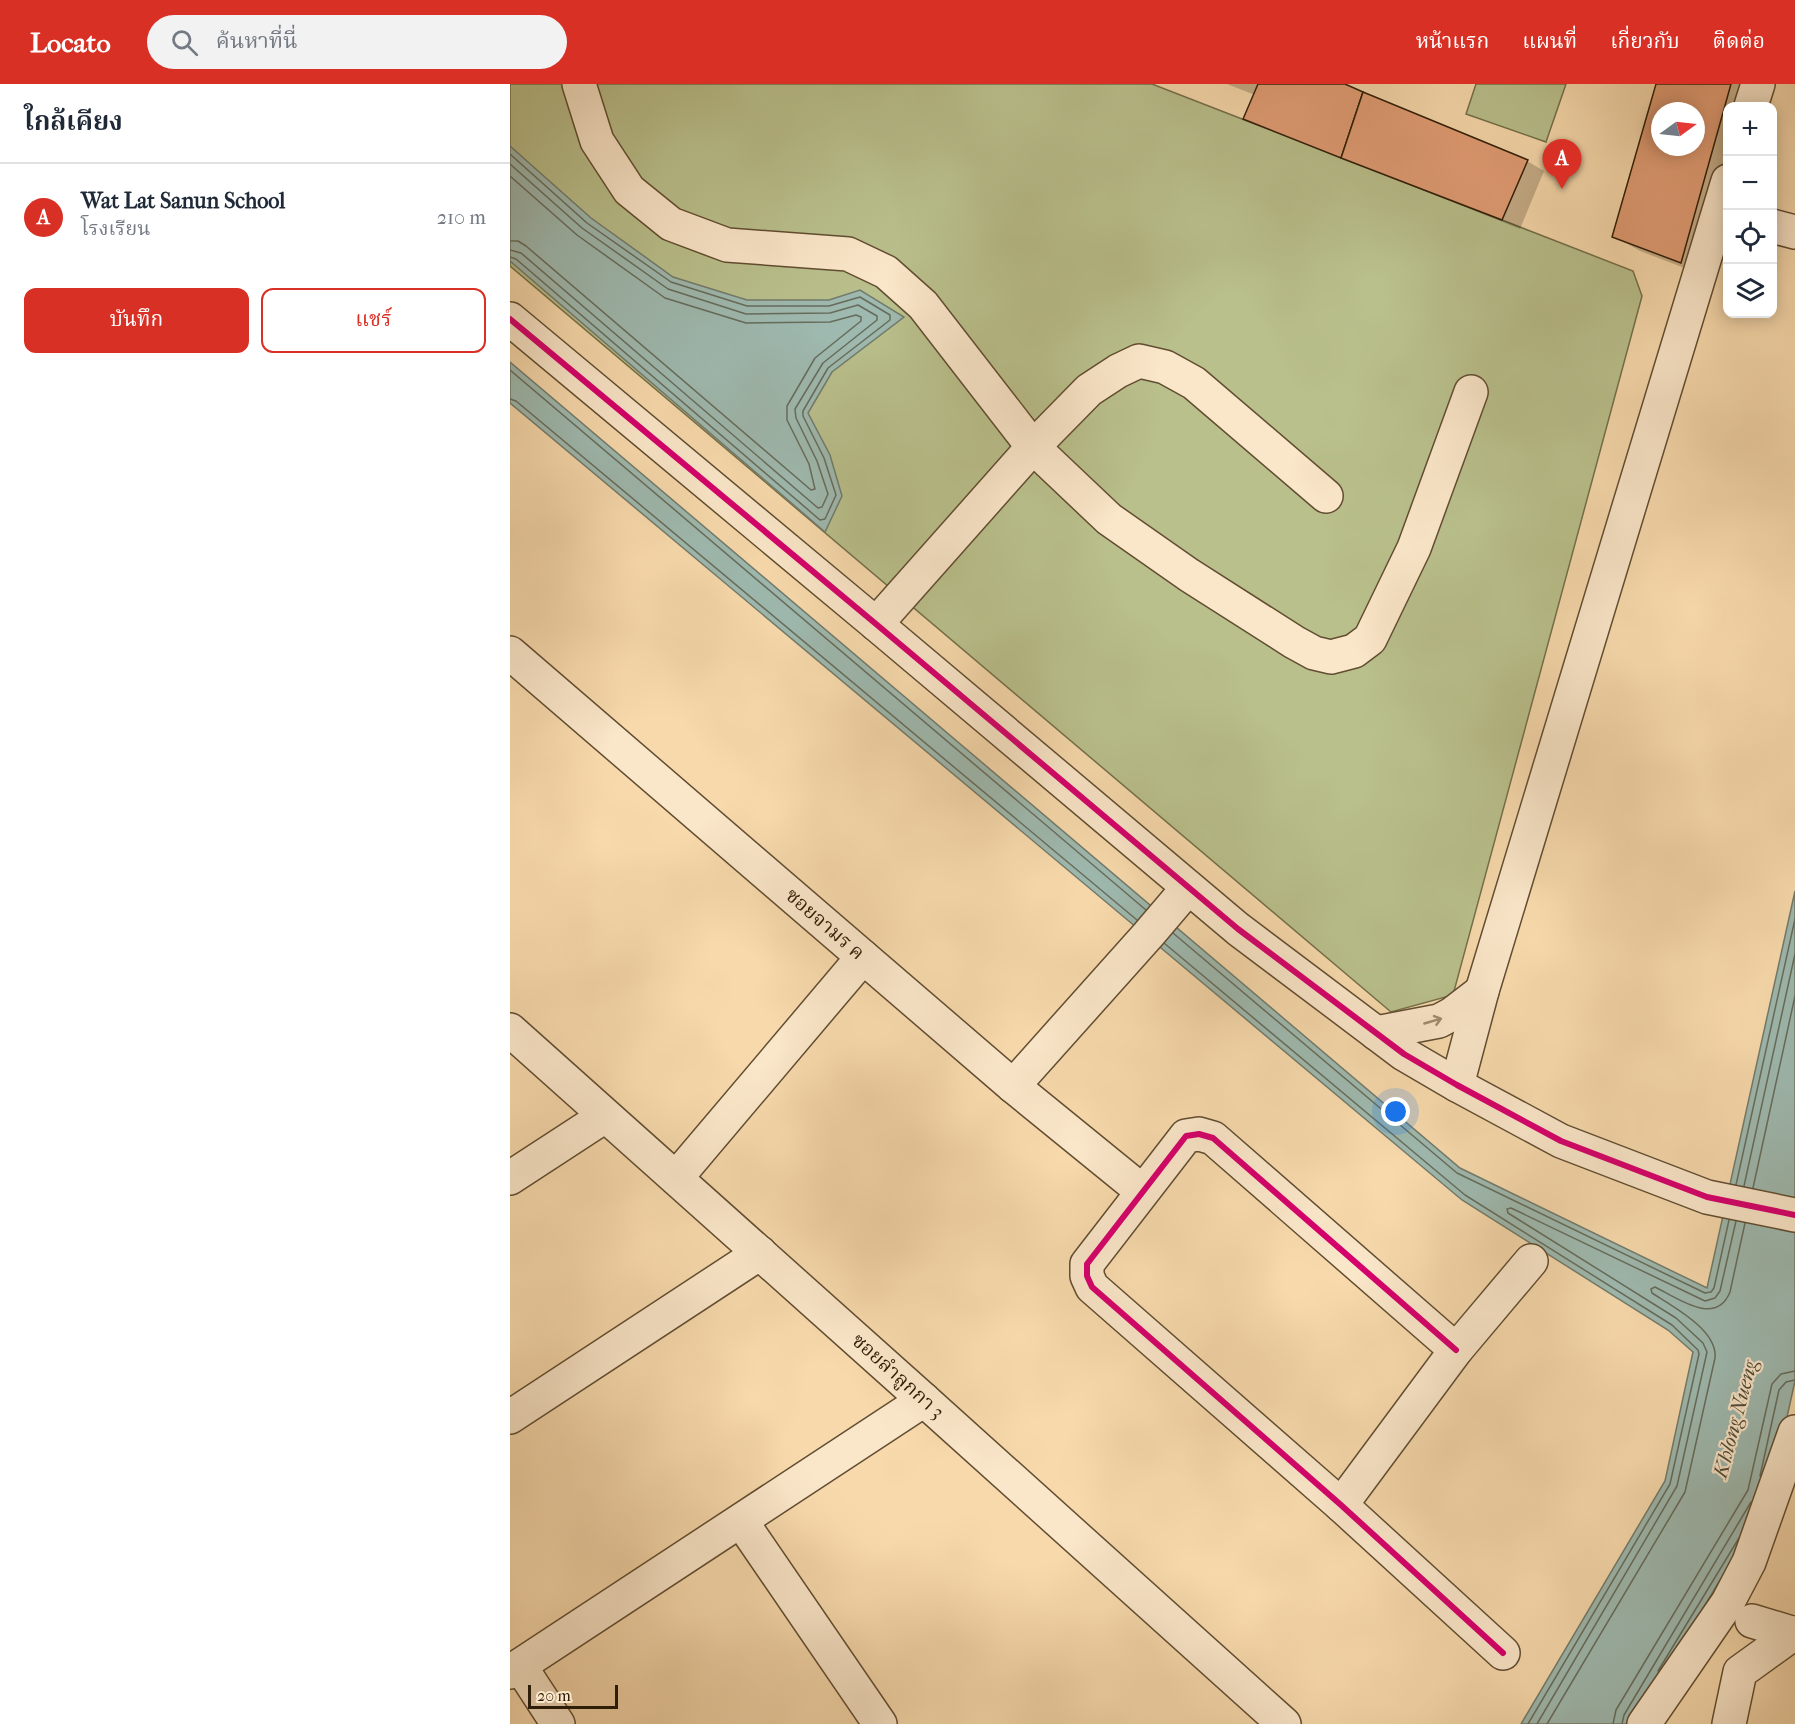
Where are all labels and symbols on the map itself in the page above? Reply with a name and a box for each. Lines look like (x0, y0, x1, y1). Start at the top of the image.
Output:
north arrow (1651, 102, 1705, 156)
pin: A (1542, 140, 1582, 189)
street label: ซอยจามร ค (781, 884, 869, 964)
one-way arrow (1423, 1015, 1442, 1027)
your location (1381, 1097, 1410, 1126)
street label: ซอยลำลูกกา 3 (846, 1329, 949, 1424)
water label: Khlong Nueng (1707, 1357, 1762, 1482)
scale bar (528, 1682, 618, 1710)

